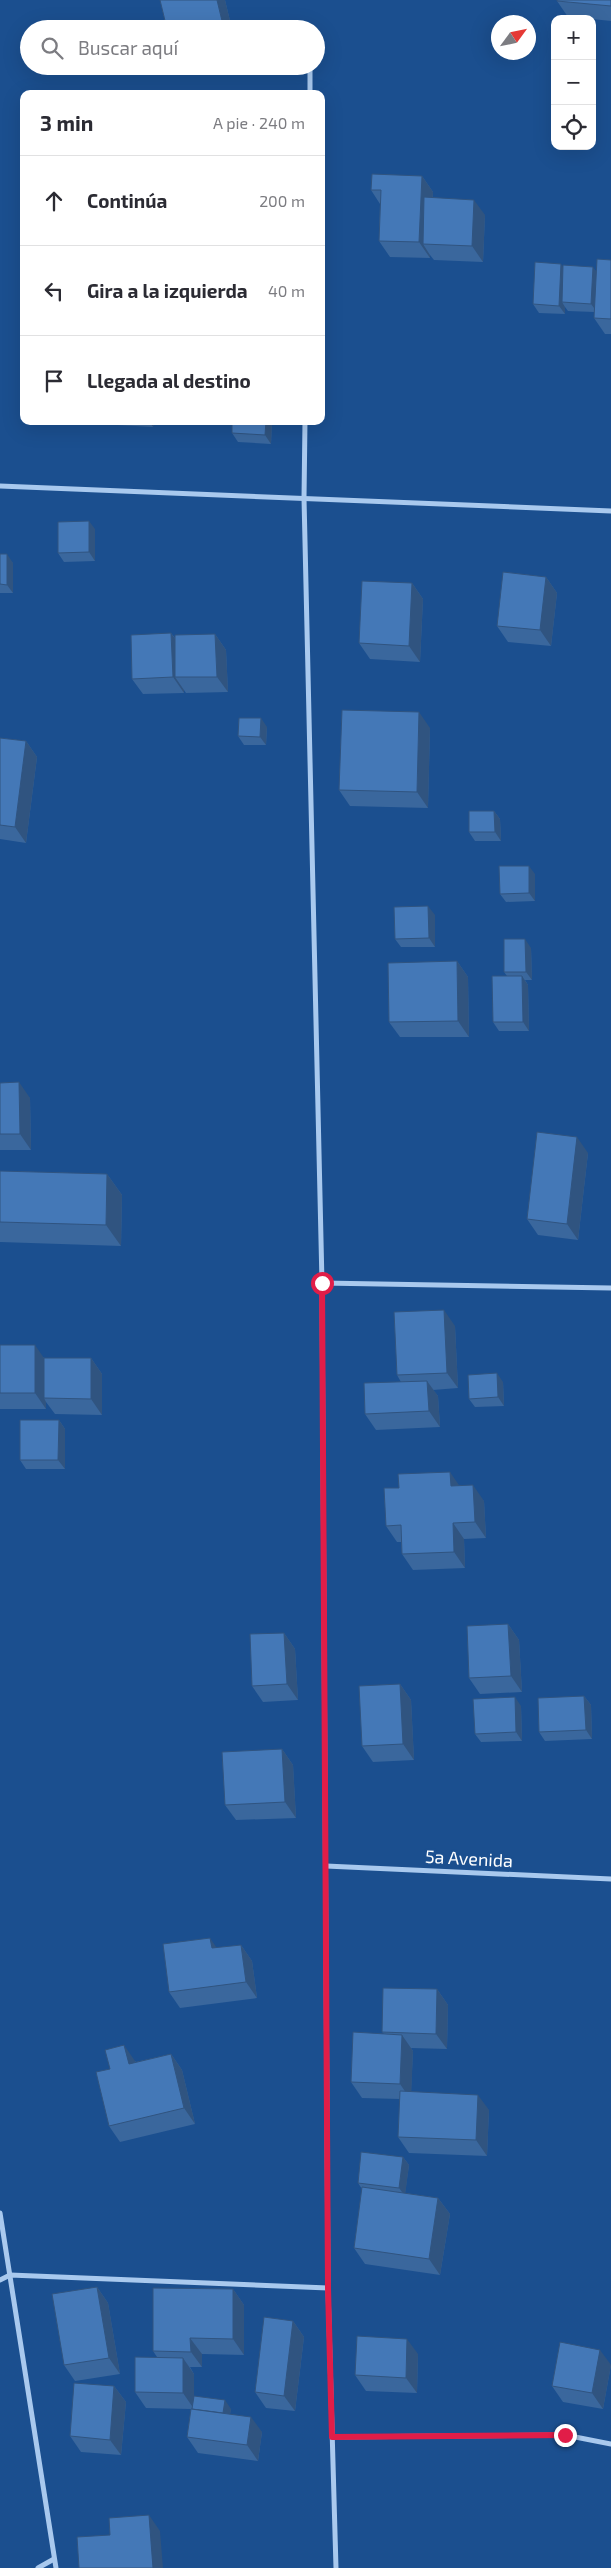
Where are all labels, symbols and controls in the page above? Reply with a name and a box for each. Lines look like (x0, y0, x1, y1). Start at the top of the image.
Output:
north arrow (491, 15, 536, 60)
map controls (551, 15, 596, 150)
button: + (551, 15, 596, 60)
search box (20, 20, 325, 75)
icon: search (38, 34, 66, 62)
text: Buscar aquí (78, 36, 178, 59)
button: − (551, 60, 596, 105)
button: locate (551, 105, 596, 150)
text: 3 min (40, 110, 93, 135)
text: A pie · 240 m (213, 113, 305, 132)
icon: ahead (40, 187, 68, 215)
text: Continúa (87, 189, 167, 212)
text: 200 m (259, 191, 305, 210)
icon: left (40, 277, 68, 305)
text: Gira a la izquierda (87, 279, 248, 302)
text: 40 m (268, 281, 305, 300)
icon: arrive (40, 367, 68, 395)
text: Llegada al destino (87, 369, 251, 392)
route start (311, 1272, 334, 1295)
street label: 5a Avenida (424, 1845, 514, 1871)
route end (554, 2424, 577, 2447)

